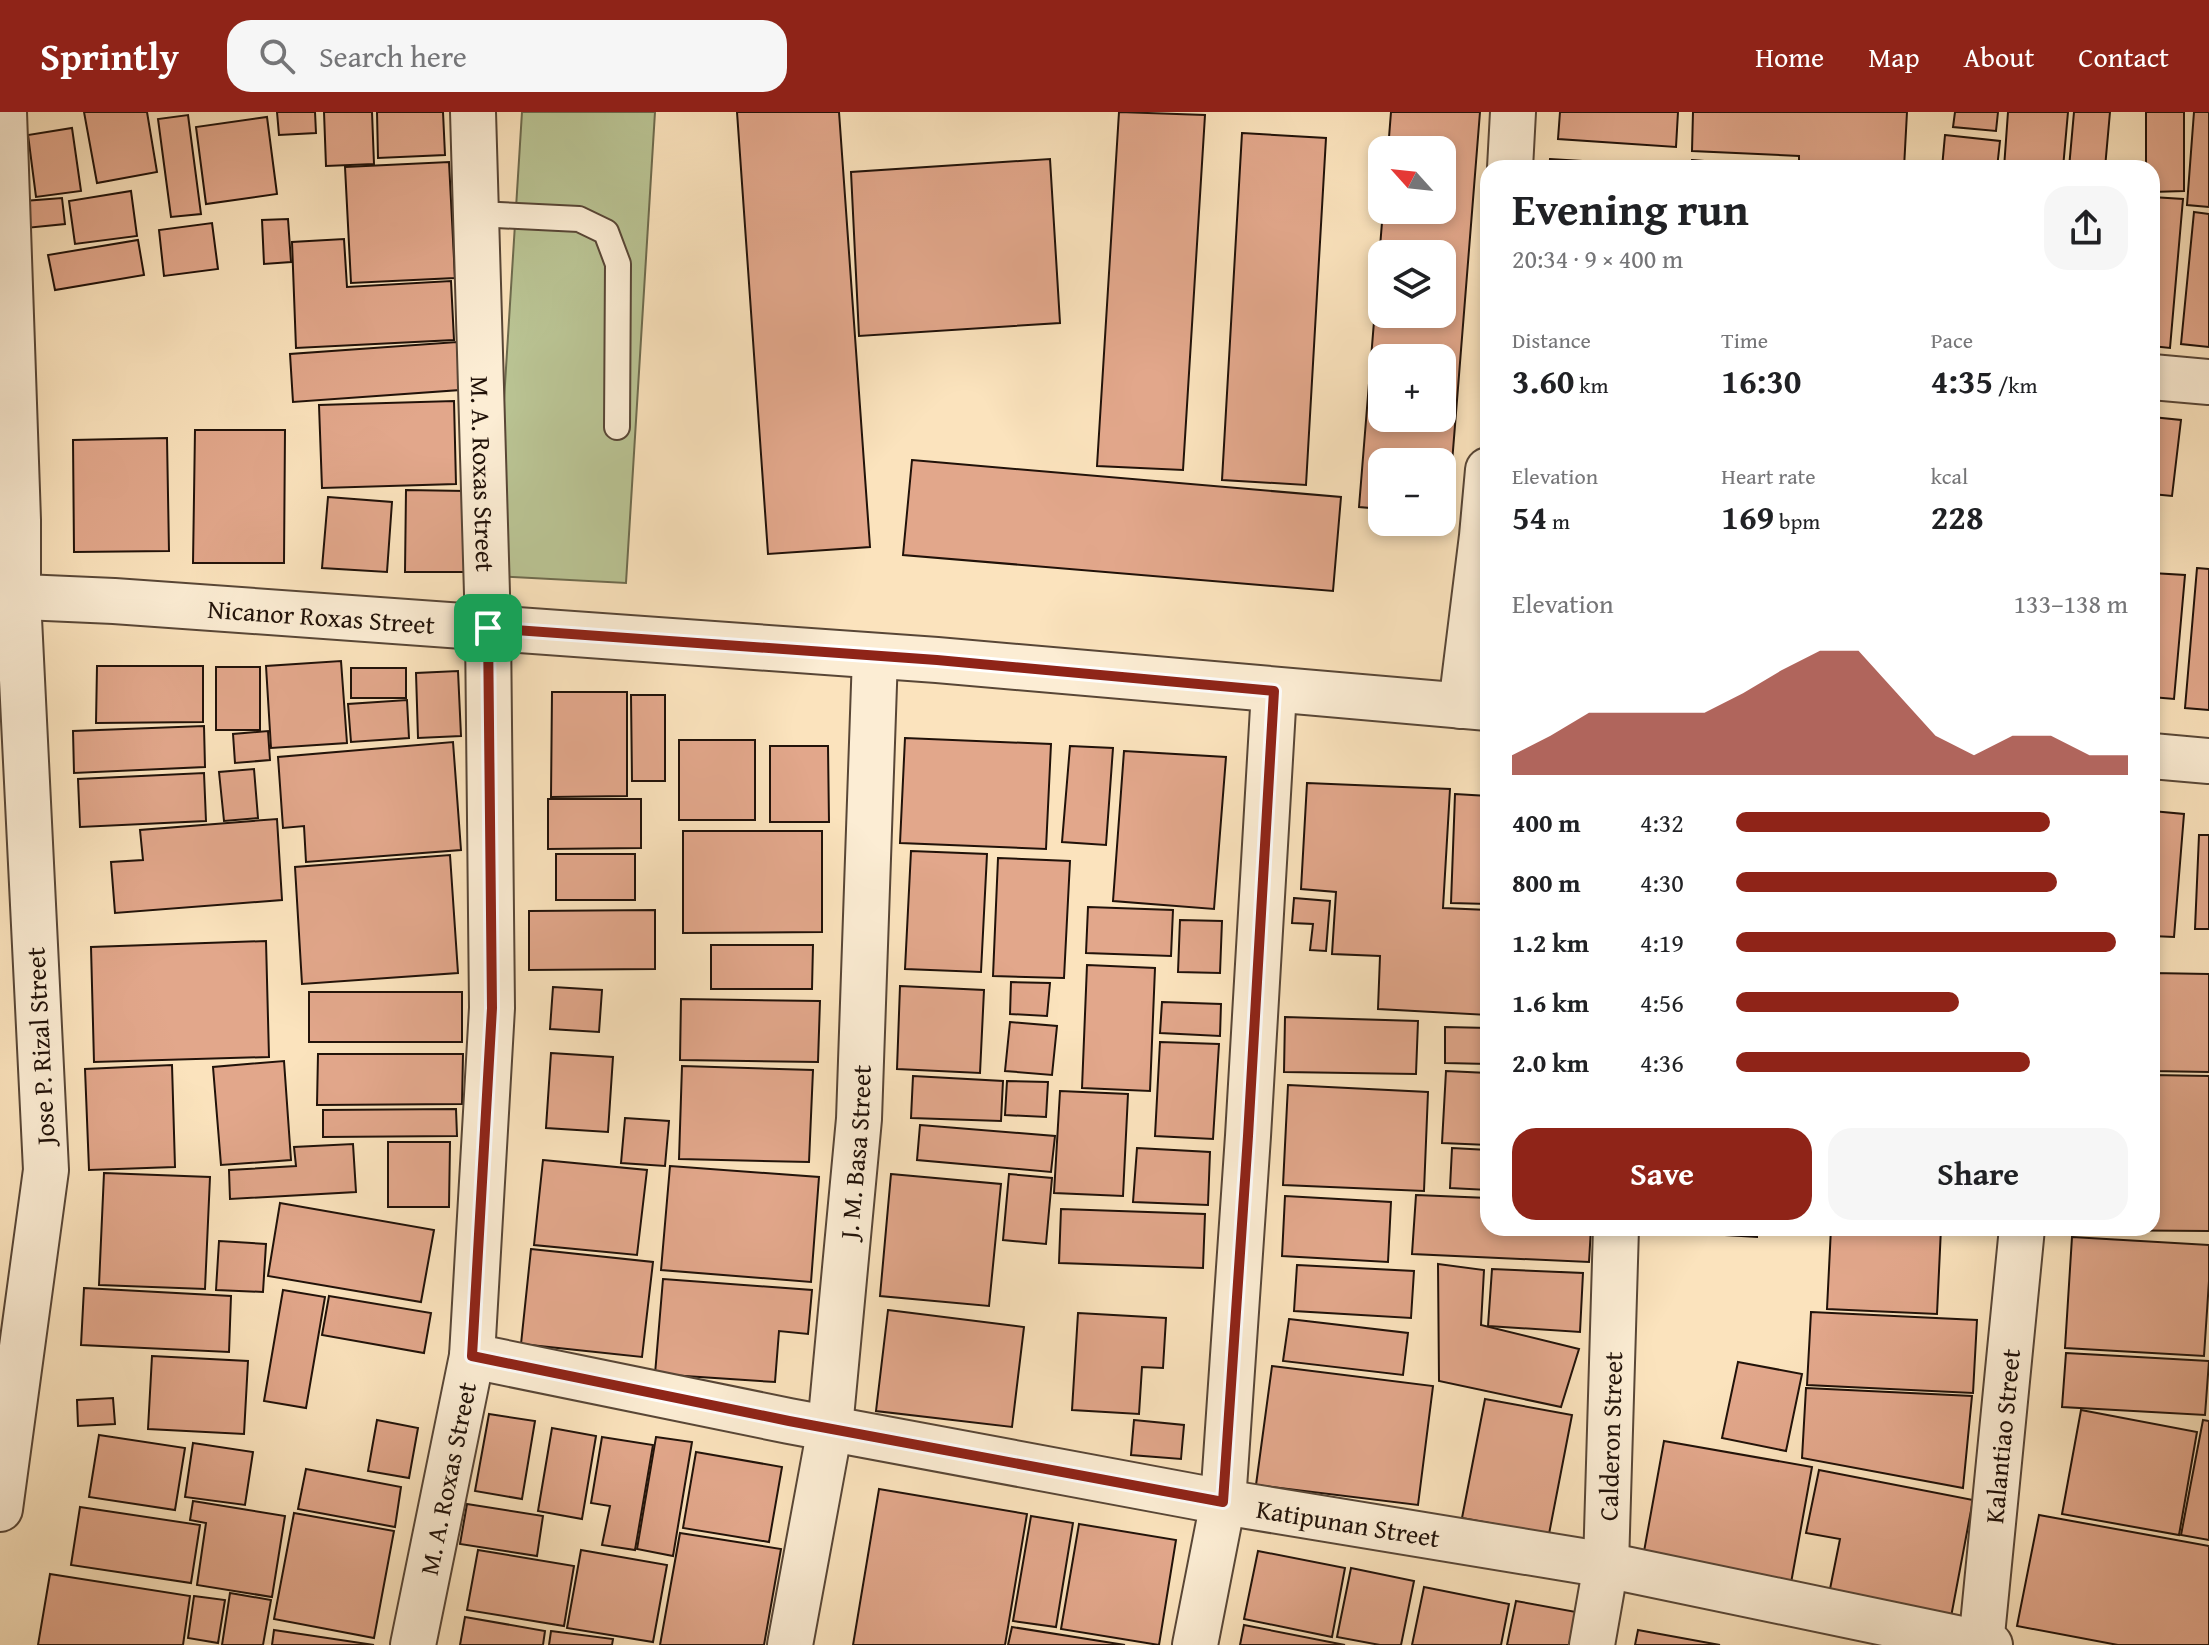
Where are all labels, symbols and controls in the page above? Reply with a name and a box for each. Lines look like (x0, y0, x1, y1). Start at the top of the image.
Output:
search box (227, 20, 787, 92)
text: Sprintly (40, 28, 179, 84)
icon: search (255, 34, 299, 78)
text: Search here (319, 34, 467, 78)
text: Home (1755, 36, 1824, 77)
text: Map (1868, 36, 1920, 77)
text: About (1964, 36, 2034, 77)
text: Contact (2078, 36, 2169, 77)
north arrow (1368, 136, 1456, 224)
map controls (1368, 136, 1456, 536)
text: Evening run (1512, 177, 1749, 241)
button: share (2044, 186, 2128, 270)
text: 20:34 · 9 × 400 m (1512, 239, 1683, 278)
button: layers (1368, 240, 1456, 328)
text: Distance (1512, 324, 1591, 356)
text: Time (1721, 324, 1768, 356)
text: Pace (1931, 324, 1973, 356)
button: + (1368, 344, 1456, 432)
text: 3.60 (1512, 356, 1574, 405)
text: 16:30 (1721, 356, 1801, 405)
text: 4:35 (1931, 356, 1993, 405)
text: km (1574, 369, 1608, 401)
text: /km (1993, 369, 2038, 401)
street label: M. A. Roxas Street (461, 375, 506, 573)
button: − (1368, 448, 1456, 536)
text: Elevation (1512, 460, 1598, 492)
text: Heart rate (1721, 460, 1816, 492)
text: kcal (1931, 460, 1968, 492)
text: 54 (1512, 492, 1547, 541)
text: 169 (1721, 492, 1774, 541)
text: 228 (1931, 492, 1984, 541)
text: m (1547, 505, 1570, 537)
text: bpm (1774, 505, 1820, 537)
text: Elevation (1512, 584, 1614, 623)
text: 133–138 m (2014, 584, 2128, 623)
street label: Nicanor Roxas Street (206, 588, 436, 643)
pin (454, 594, 522, 662)
icon: arrive (466, 606, 510, 650)
text: 400 m (1512, 803, 1580, 842)
text: 4:32 (1640, 803, 1684, 842)
text: 800 m (1512, 863, 1580, 902)
text: 4:30 (1640, 863, 1684, 902)
text: 1.2 km (1512, 923, 1589, 962)
text: 4:19 (1640, 923, 1684, 962)
street label: Jose P. Rizal Street (15, 946, 65, 1149)
text: 1.6 km (1512, 983, 1589, 1022)
text: 4:56 (1640, 983, 1684, 1022)
text: 2.0 km (1512, 1043, 1589, 1082)
text: 4:36 (1640, 1043, 1684, 1082)
street label: J. M. Basa Street (828, 1064, 880, 1244)
button: Save (1512, 1128, 1812, 1220)
button: Share (1828, 1128, 2128, 1220)
street label: Kalantiao Street (1974, 1347, 2030, 1525)
street label: Calderon Street (1588, 1351, 1632, 1522)
street label: M. A. Roxas Street (408, 1378, 486, 1579)
street label: Katipunan Street (1254, 1488, 1443, 1557)

